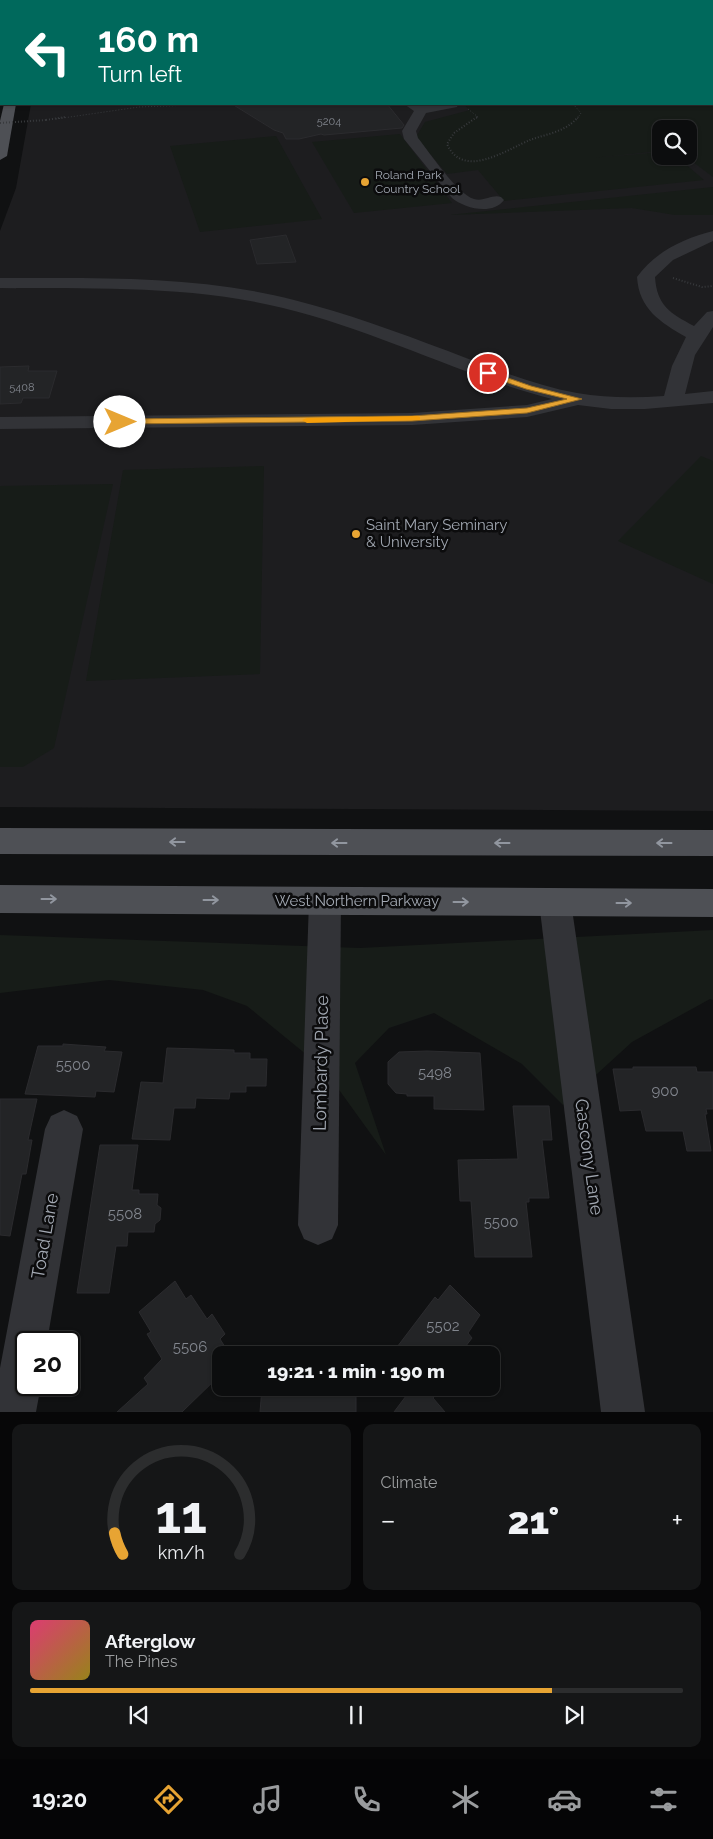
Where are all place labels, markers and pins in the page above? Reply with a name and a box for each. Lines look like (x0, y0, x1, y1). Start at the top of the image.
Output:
place label: Roland Park Country School (375, 168, 461, 196)
marker: Roland Park Country School (359, 176, 371, 188)
pin (467, 352, 509, 394)
place label: Saint Mary Seminary & University (366, 516, 507, 551)
marker: Saint Mary Seminary & University (350, 528, 362, 540)

